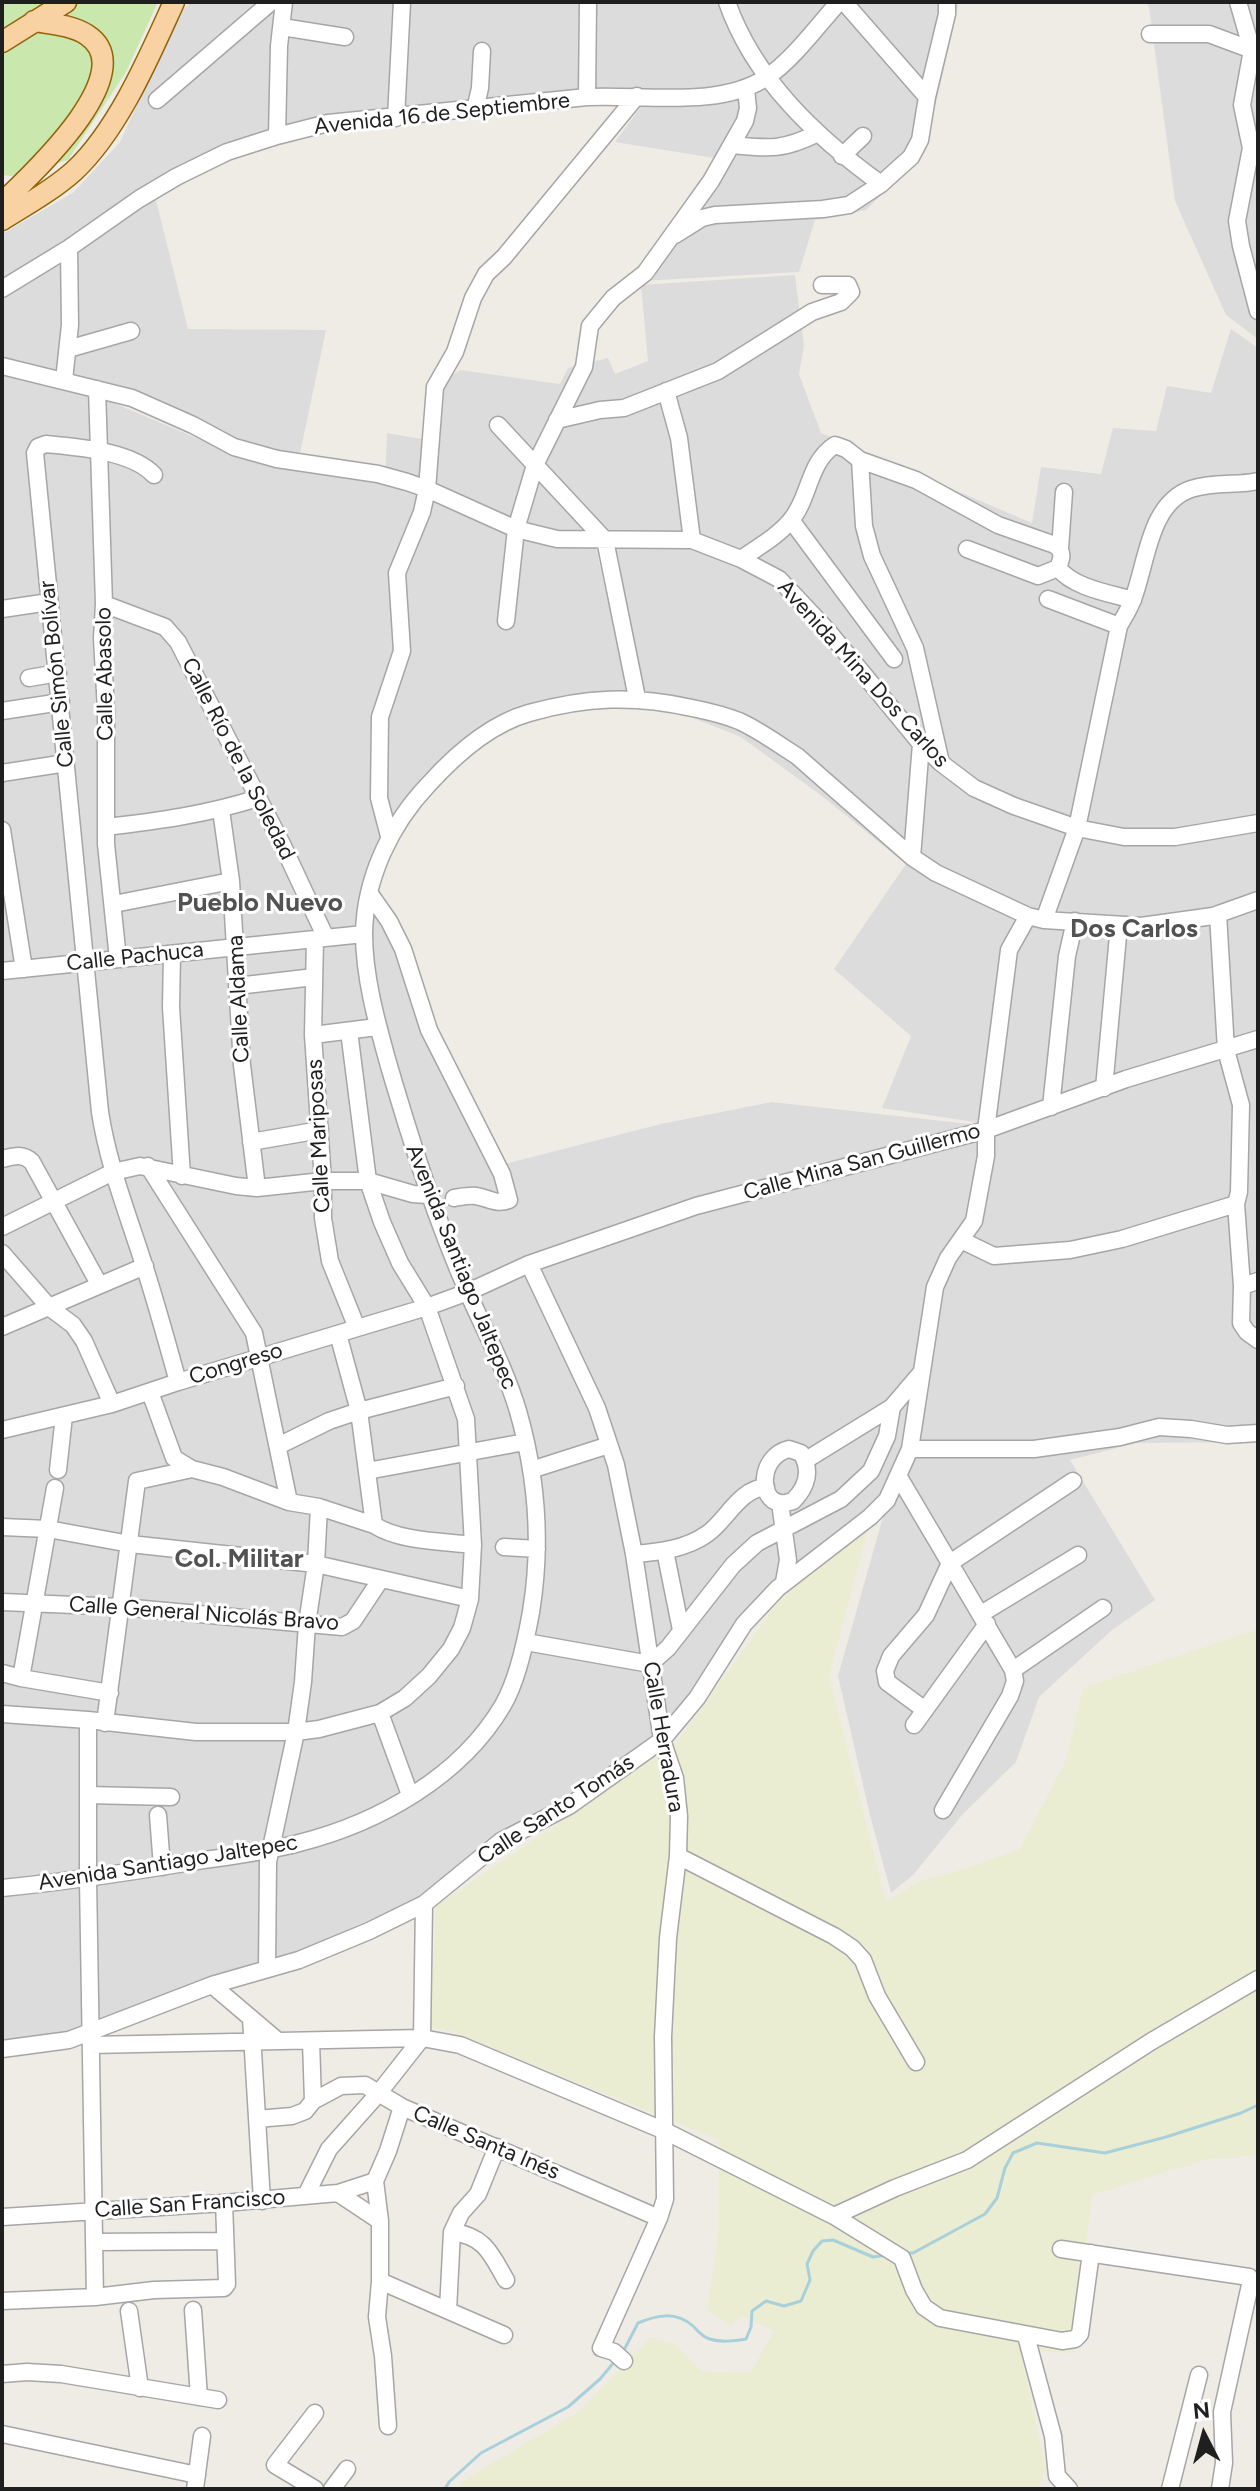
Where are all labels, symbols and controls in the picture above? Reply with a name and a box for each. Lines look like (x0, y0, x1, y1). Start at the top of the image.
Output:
street label: Avenida 16 de Septiembre (313, 87, 571, 141)
street label: Avenida Mina Dos Carlos (772, 575, 954, 773)
street label: Calle Simón Bolívar (34, 579, 80, 769)
street label: Calle Abasolo (91, 607, 119, 741)
street label: Calle Río de la Soledad (176, 654, 300, 864)
district label: Pueblo Nuevo (177, 887, 343, 919)
district label: Dos Carlos (1070, 913, 1198, 945)
street label: Calle Aldama (222, 934, 256, 1064)
street label: Calle Pachuca (65, 937, 205, 977)
street label: Calle Mariposas (302, 1058, 336, 1214)
street label: Calle Mina San Guillermo (741, 1118, 983, 1206)
street label: Avenida Santiago Jaltepec (400, 1141, 522, 1393)
street label: Congreso (186, 1337, 286, 1391)
district label: Col. Militar (174, 1543, 304, 1575)
street label: Calle General Nicolás Bravo (68, 1591, 340, 1637)
street label: Calle Herradura (637, 1660, 689, 1814)
street label: Calle Santo Tomás (473, 1750, 639, 1870)
street label: Avenida Santiago Jaltepec (37, 1829, 299, 1897)
street label: Calle Santa Inés (409, 2100, 563, 2186)
street label: Calle San Francisco (94, 2184, 286, 2224)
north arrow (1164, 2395, 1244, 2475)
text: N (1192, 2396, 1211, 2425)

